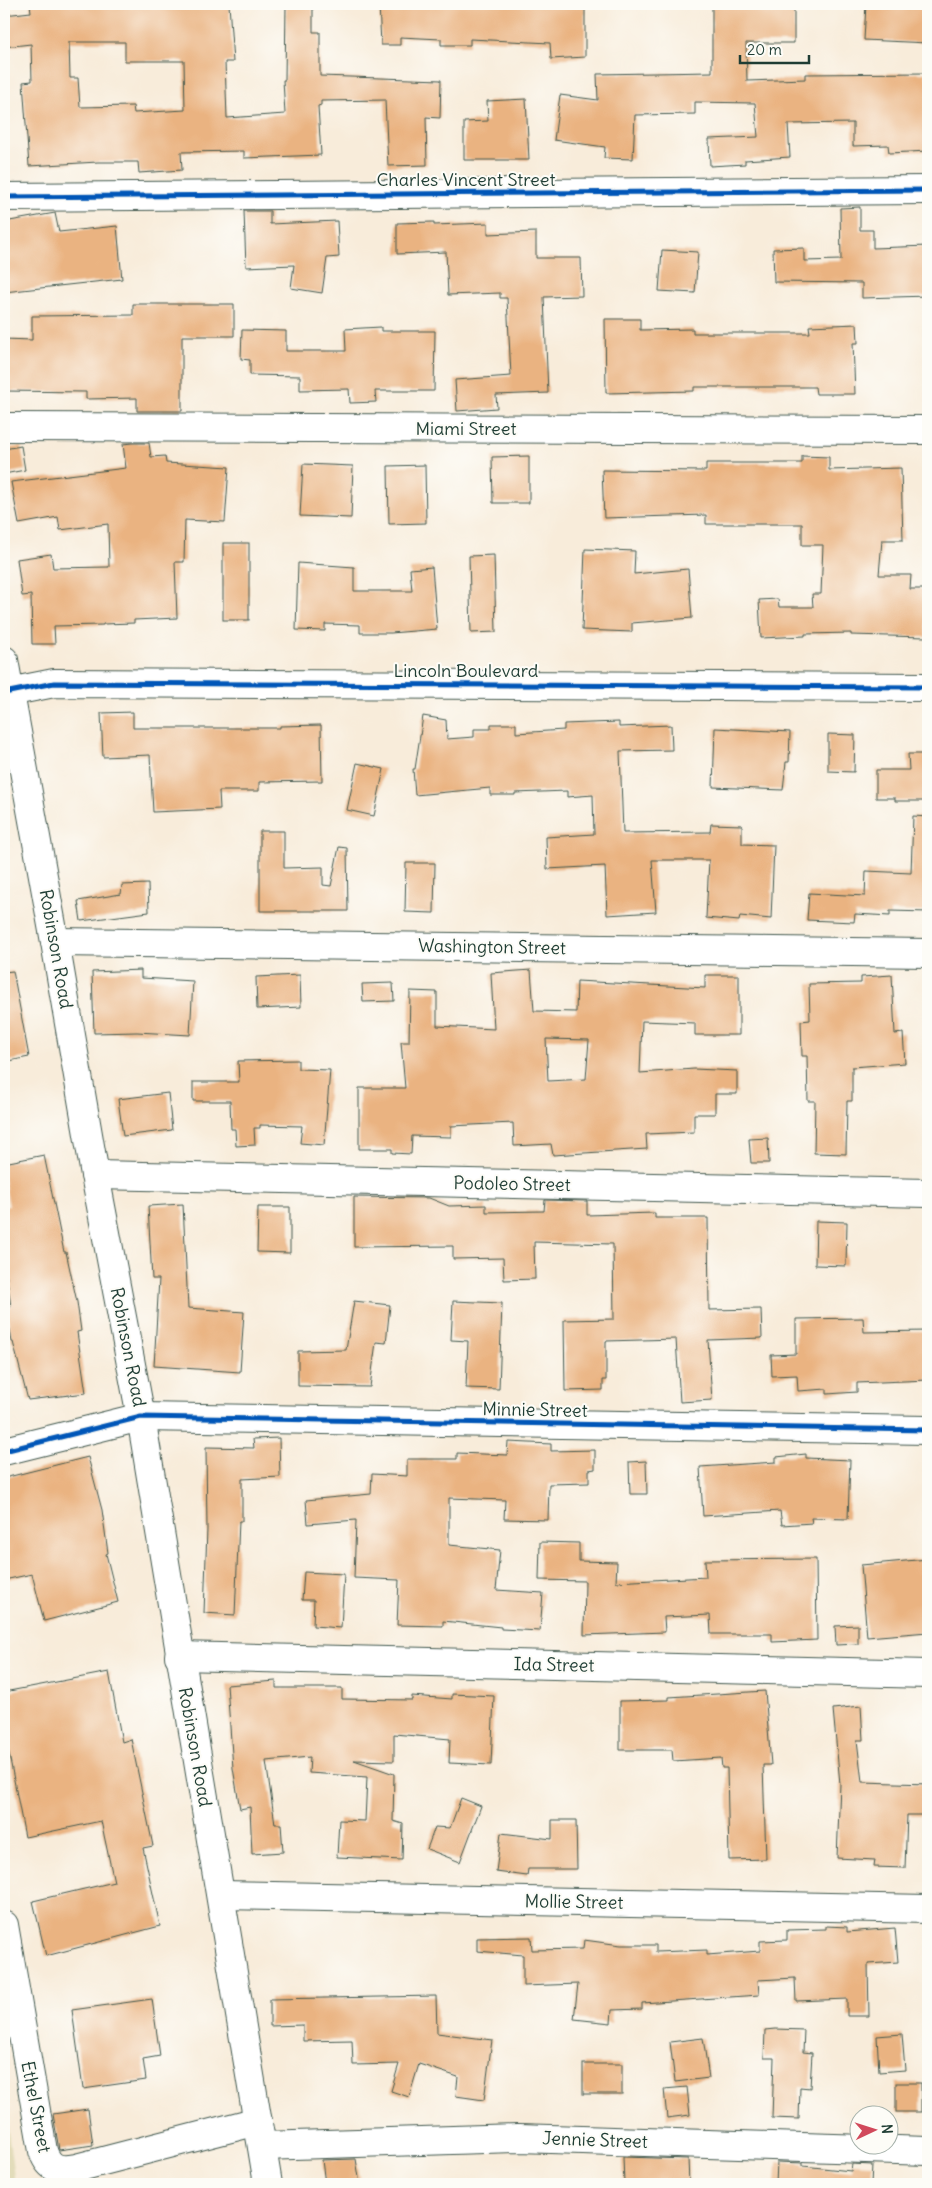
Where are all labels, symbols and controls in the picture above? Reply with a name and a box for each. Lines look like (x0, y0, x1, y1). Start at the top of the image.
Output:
scale bar (740, 32, 808, 64)
text: 20 m (747, 40, 782, 59)
street label: Charles Vincent Street (377, 168, 555, 191)
street label: Miami Street (416, 417, 516, 440)
street label: Lincoln Boulevard (394, 659, 539, 682)
street label: Robinson Road (35, 887, 78, 1011)
street label: Washington Street (418, 934, 566, 959)
street label: Podoleo Street (453, 1171, 571, 1196)
street label: Robinson Road (106, 1285, 151, 1409)
street label: Minnie Street (482, 1397, 588, 1422)
street label: Ida Street (513, 1652, 595, 1677)
street label: Robinson Road (174, 1685, 217, 1809)
street label: Mollie Street (524, 1889, 624, 1914)
street label: Ethel Street (16, 2059, 57, 2155)
north arrow (850, 2106, 900, 2156)
text: N (878, 2124, 896, 2135)
street label: Jennie Street (542, 2126, 648, 2153)

